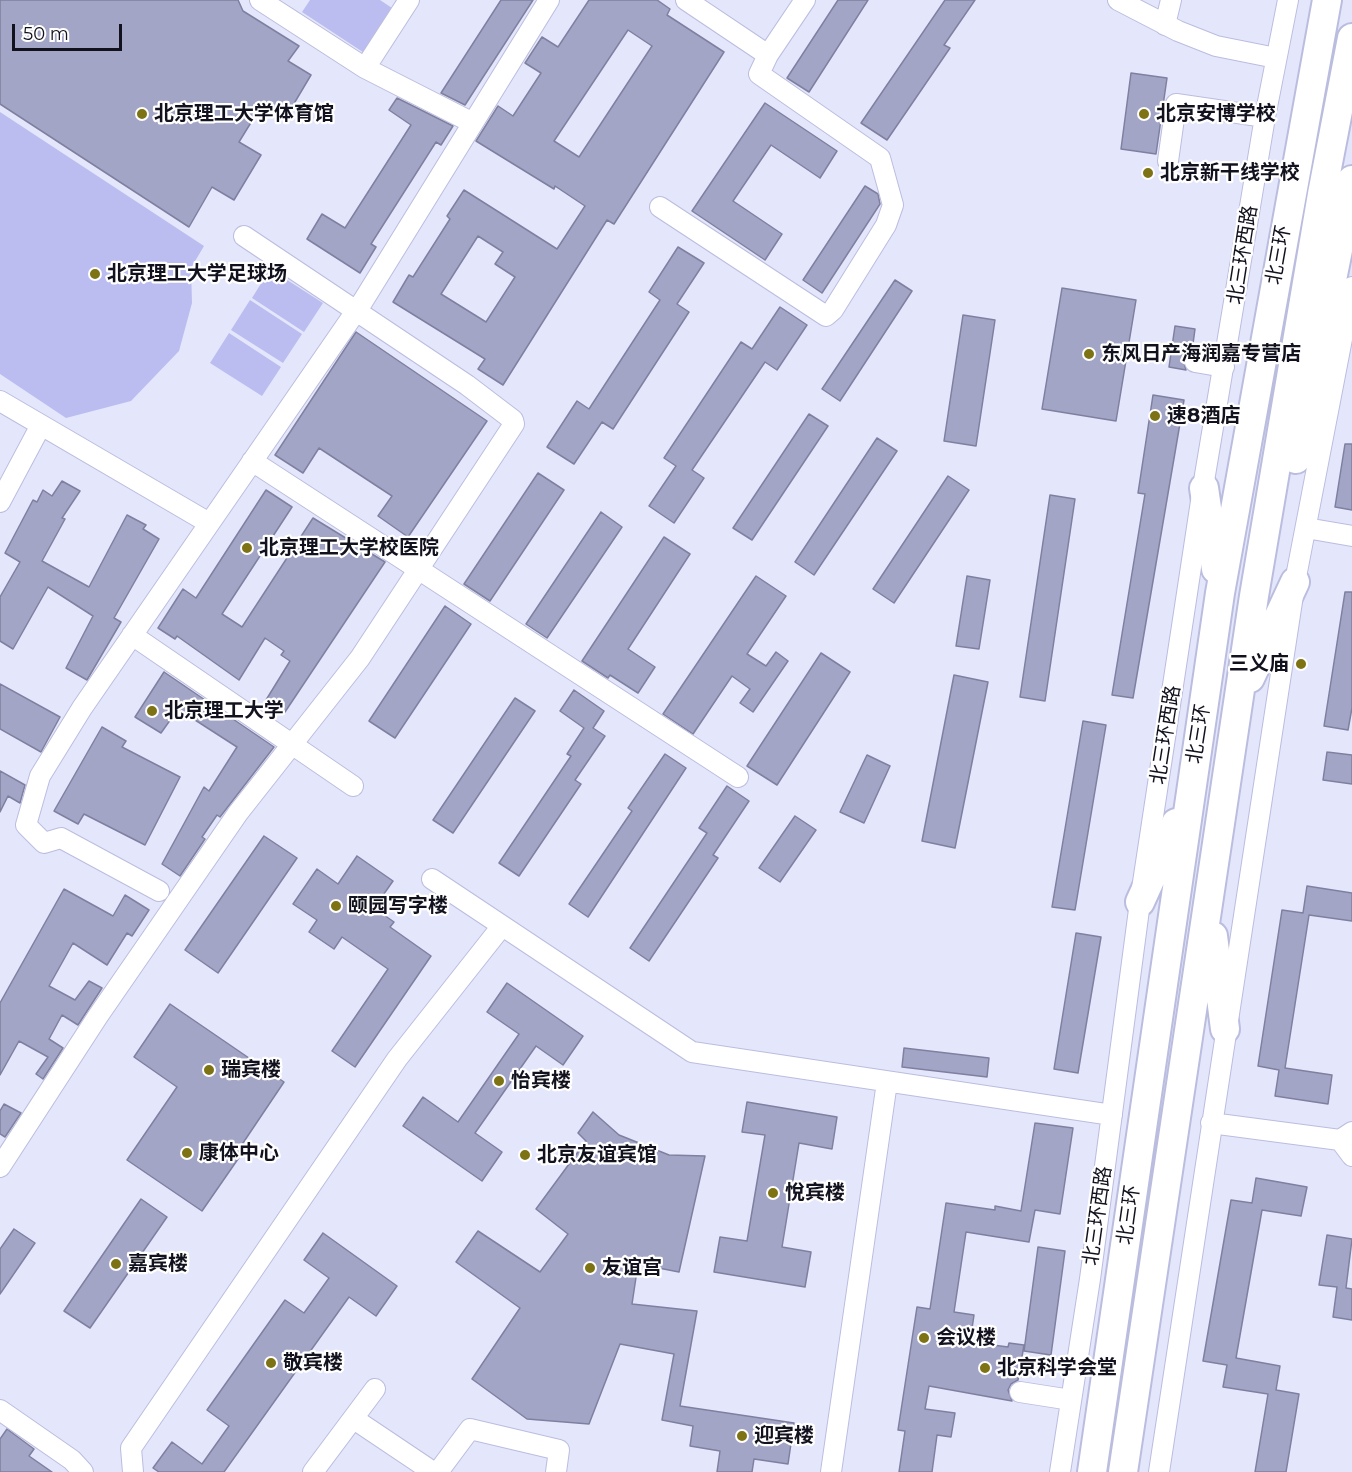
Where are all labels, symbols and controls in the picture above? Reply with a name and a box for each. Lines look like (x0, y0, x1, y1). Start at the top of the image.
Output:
scale bar (15, 12, 124, 50)
text: 50 m (23, 23, 69, 45)
place label: 北京理工大学体育馆 (154, 102, 334, 126)
place label: 北京安博学校 (1156, 102, 1276, 126)
marker: 北京理工大学体育馆 (135, 107, 149, 121)
marker: 北京安博学校 (1137, 107, 1151, 121)
place label: 北京新干线学校 (1160, 161, 1300, 185)
marker: 北京新干线学校 (1141, 166, 1155, 180)
street label: 北三环西路 (1223, 204, 1263, 306)
street label: 北三环 (1262, 223, 1296, 287)
place label: 北京理工大学足球场 (107, 262, 287, 286)
marker: 北京理工大学足球场 (88, 267, 102, 281)
place label: 东风日产海润嘉专营店 (1101, 342, 1301, 366)
marker: 东风日产海润嘉专营店 (1082, 347, 1096, 361)
place label: 速8酒店 (1167, 404, 1240, 428)
marker: 速8酒店 (1148, 409, 1162, 423)
place label: 北京理工大学校医院 (259, 536, 439, 560)
marker: 北京理工大学校医院 (240, 541, 254, 555)
place label: 三义庙 (1229, 652, 1289, 676)
marker: 三义庙 (1294, 657, 1308, 671)
street label: 北三环西路 (1146, 684, 1186, 786)
place label: 北京理工大学 (164, 699, 284, 723)
street label: 北三环 (1182, 702, 1216, 766)
marker: 北京理工大学 (145, 704, 159, 718)
place label: 颐园写字楼 (348, 894, 448, 918)
marker: 颐园写字楼 (329, 899, 343, 913)
place label: 瑞宾楼 (221, 1058, 281, 1082)
marker: 瑞宾楼 (202, 1063, 216, 1077)
place label: 怡宾楼 (511, 1069, 571, 1093)
marker: 怡宾楼 (492, 1074, 506, 1088)
place label: 康体中心 (199, 1141, 279, 1165)
place label: 北京友谊宾馆 (537, 1143, 657, 1167)
marker: 康体中心 (180, 1146, 194, 1160)
marker: 北京友谊宾馆 (518, 1148, 532, 1162)
street label: 北三环西路 (1079, 1165, 1117, 1267)
place label: 悅宾楼 (785, 1181, 845, 1205)
street label: 北三环 (1113, 1184, 1145, 1246)
marker: 悅宾楼 (766, 1186, 780, 1200)
place label: 嘉宾楼 (128, 1252, 188, 1276)
place label: 友谊宫 (602, 1256, 662, 1280)
marker: 嘉宾楼 (109, 1257, 123, 1271)
marker: 友谊宫 (583, 1261, 597, 1275)
place label: 会议楼 (936, 1326, 996, 1350)
marker: 会议楼 (917, 1331, 931, 1345)
place label: 敬宾楼 (283, 1351, 343, 1375)
marker: 敬宾楼 (264, 1356, 278, 1370)
place label: 北京科学会堂 (997, 1356, 1117, 1380)
marker: 北京科学会堂 (978, 1361, 992, 1375)
place label: 迎宾楼 (754, 1424, 814, 1448)
marker: 迎宾楼 (735, 1429, 749, 1443)

